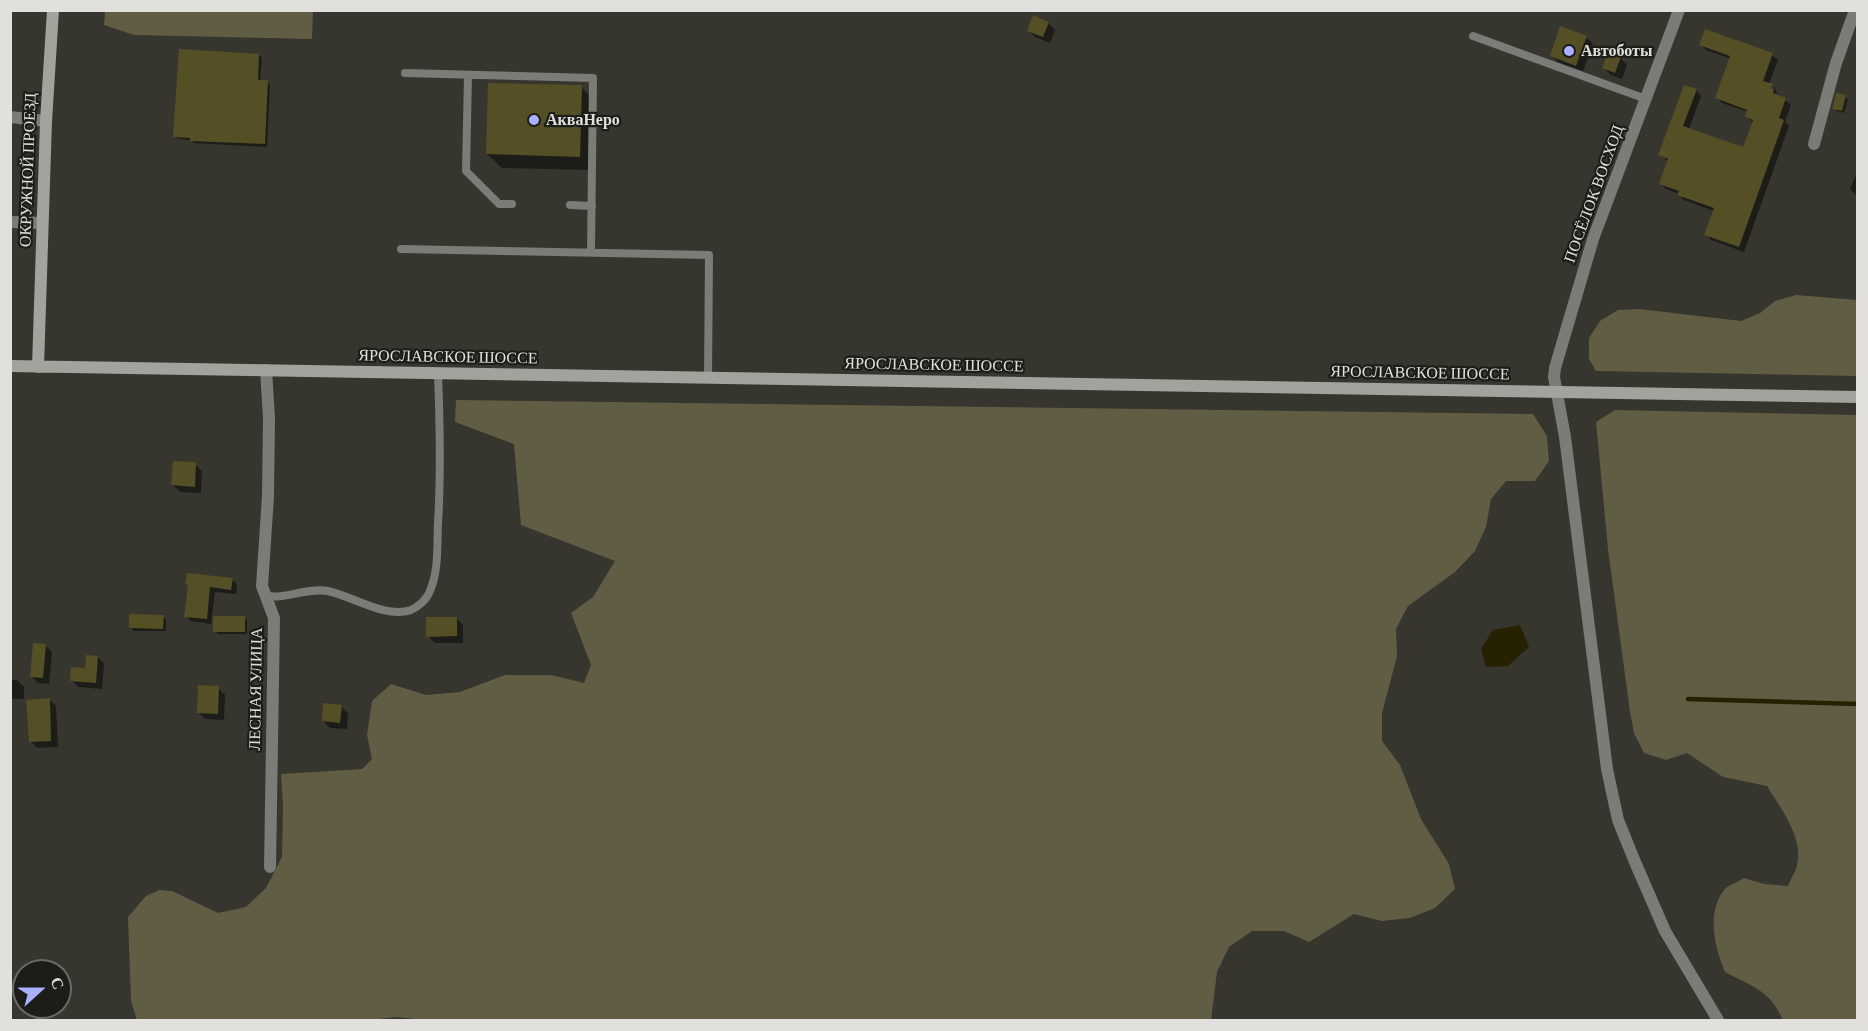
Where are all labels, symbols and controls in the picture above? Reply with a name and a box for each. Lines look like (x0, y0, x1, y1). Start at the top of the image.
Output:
place label: Автоботы (1581, 41, 1652, 61)
marker: Автоботы (1562, 44, 1576, 58)
street label: ОКРУЖНОЙ ПРОЕЗД (16, 93, 40, 247)
place label: АкваНеро (546, 110, 620, 130)
marker: АкваНеро (527, 113, 541, 127)
street label: ПОСЁЛОК ВОСХОД (1560, 123, 1628, 265)
street label: ЯРОСЛАВСКОЕ ШОССЕ (358, 346, 538, 368)
street label: ЯРОСЛАВСКОЕ ШОССЕ (844, 354, 1024, 376)
street label: ЯРОСЛАВСКОЕ ШОССЕ (1330, 362, 1510, 384)
street label: ЛЕСНАЯ УЛИЦА (245, 627, 267, 751)
north arrow (12, 959, 72, 1019)
text: С (47, 975, 67, 992)

